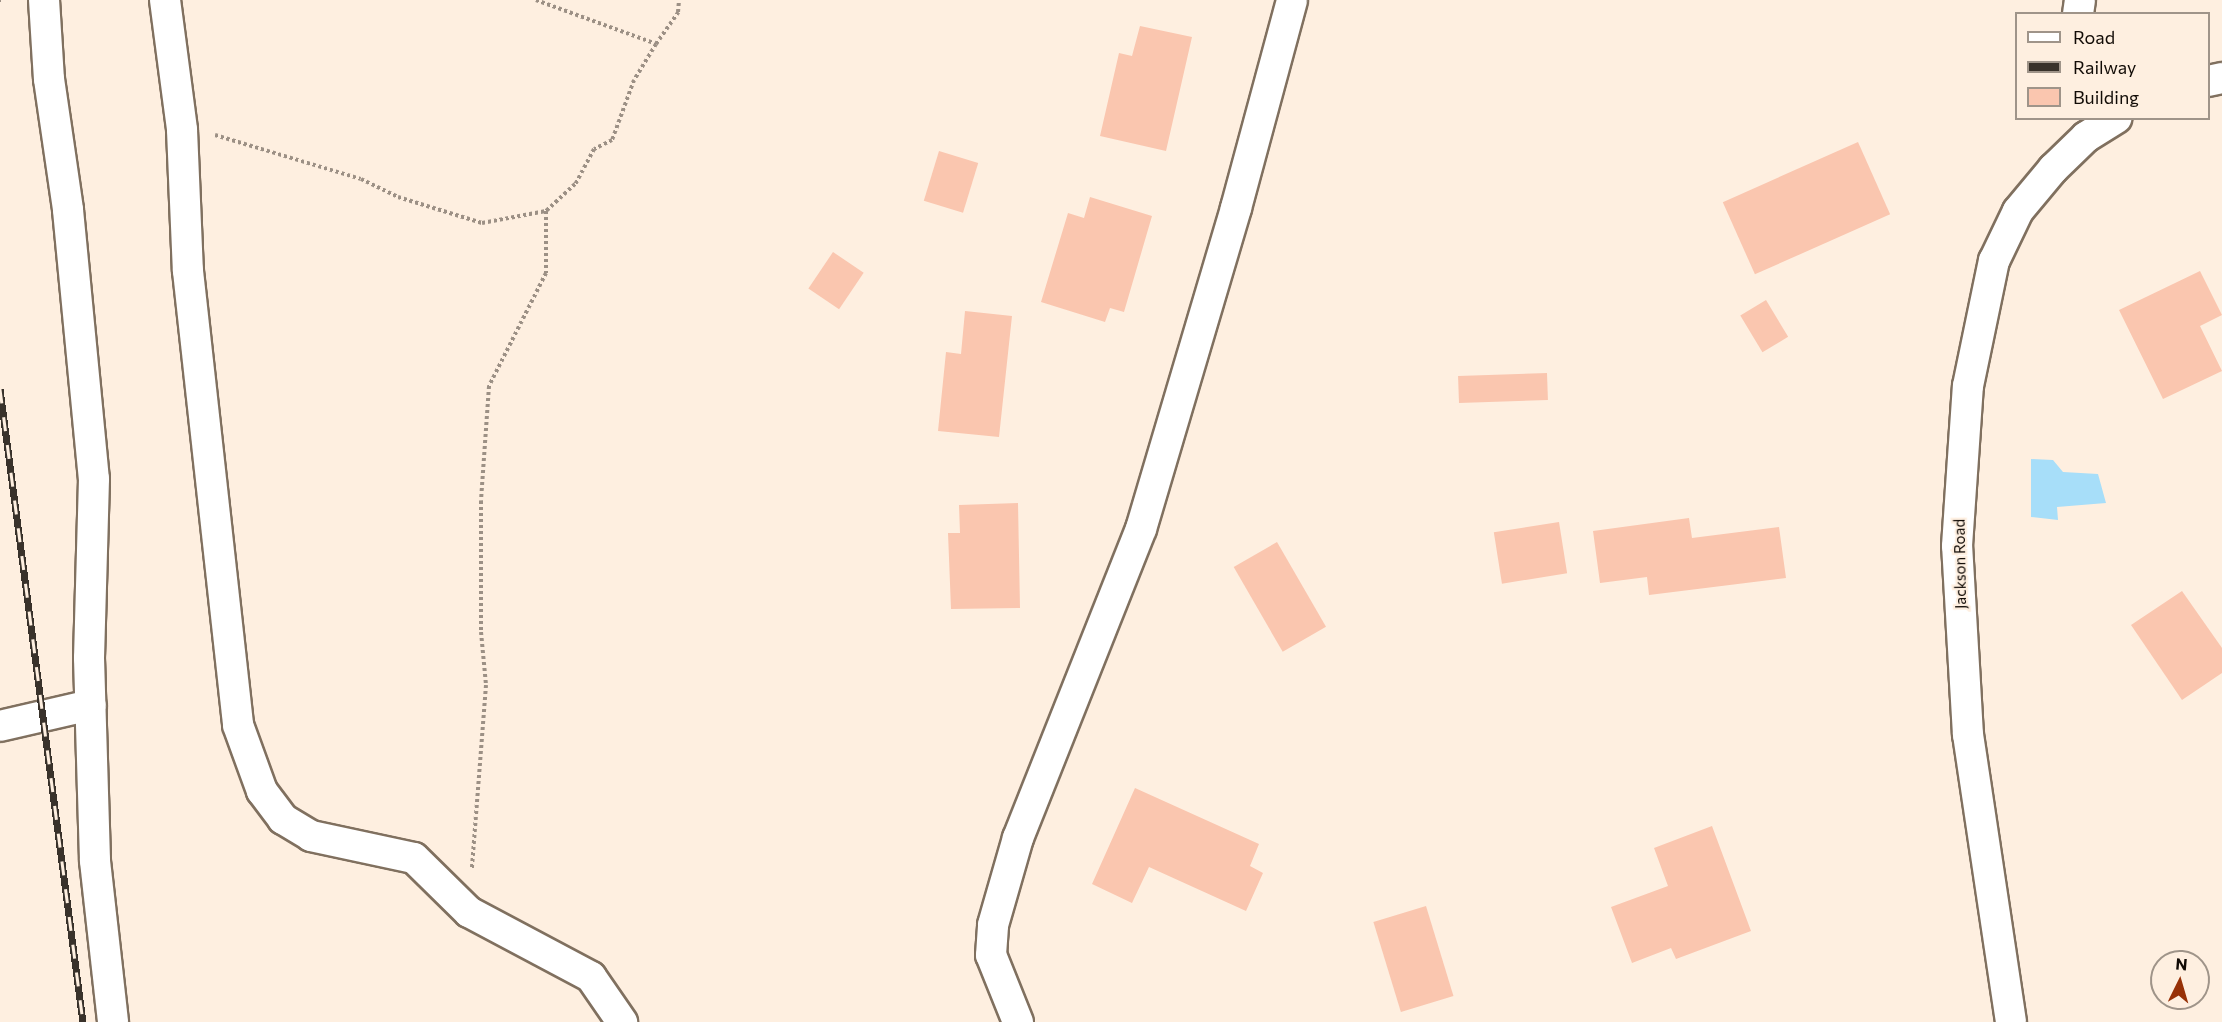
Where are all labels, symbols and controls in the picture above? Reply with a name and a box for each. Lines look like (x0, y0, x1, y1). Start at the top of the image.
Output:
legend (2015, 12, 2210, 120)
text: Road (2073, 26, 2115, 48)
text: Railway (2073, 56, 2136, 78)
text: Building (2073, 86, 2139, 108)
street label: Jackson Road (1950, 519, 1970, 609)
north arrow (2150, 950, 2210, 1010)
text: N (2175, 954, 2188, 974)

